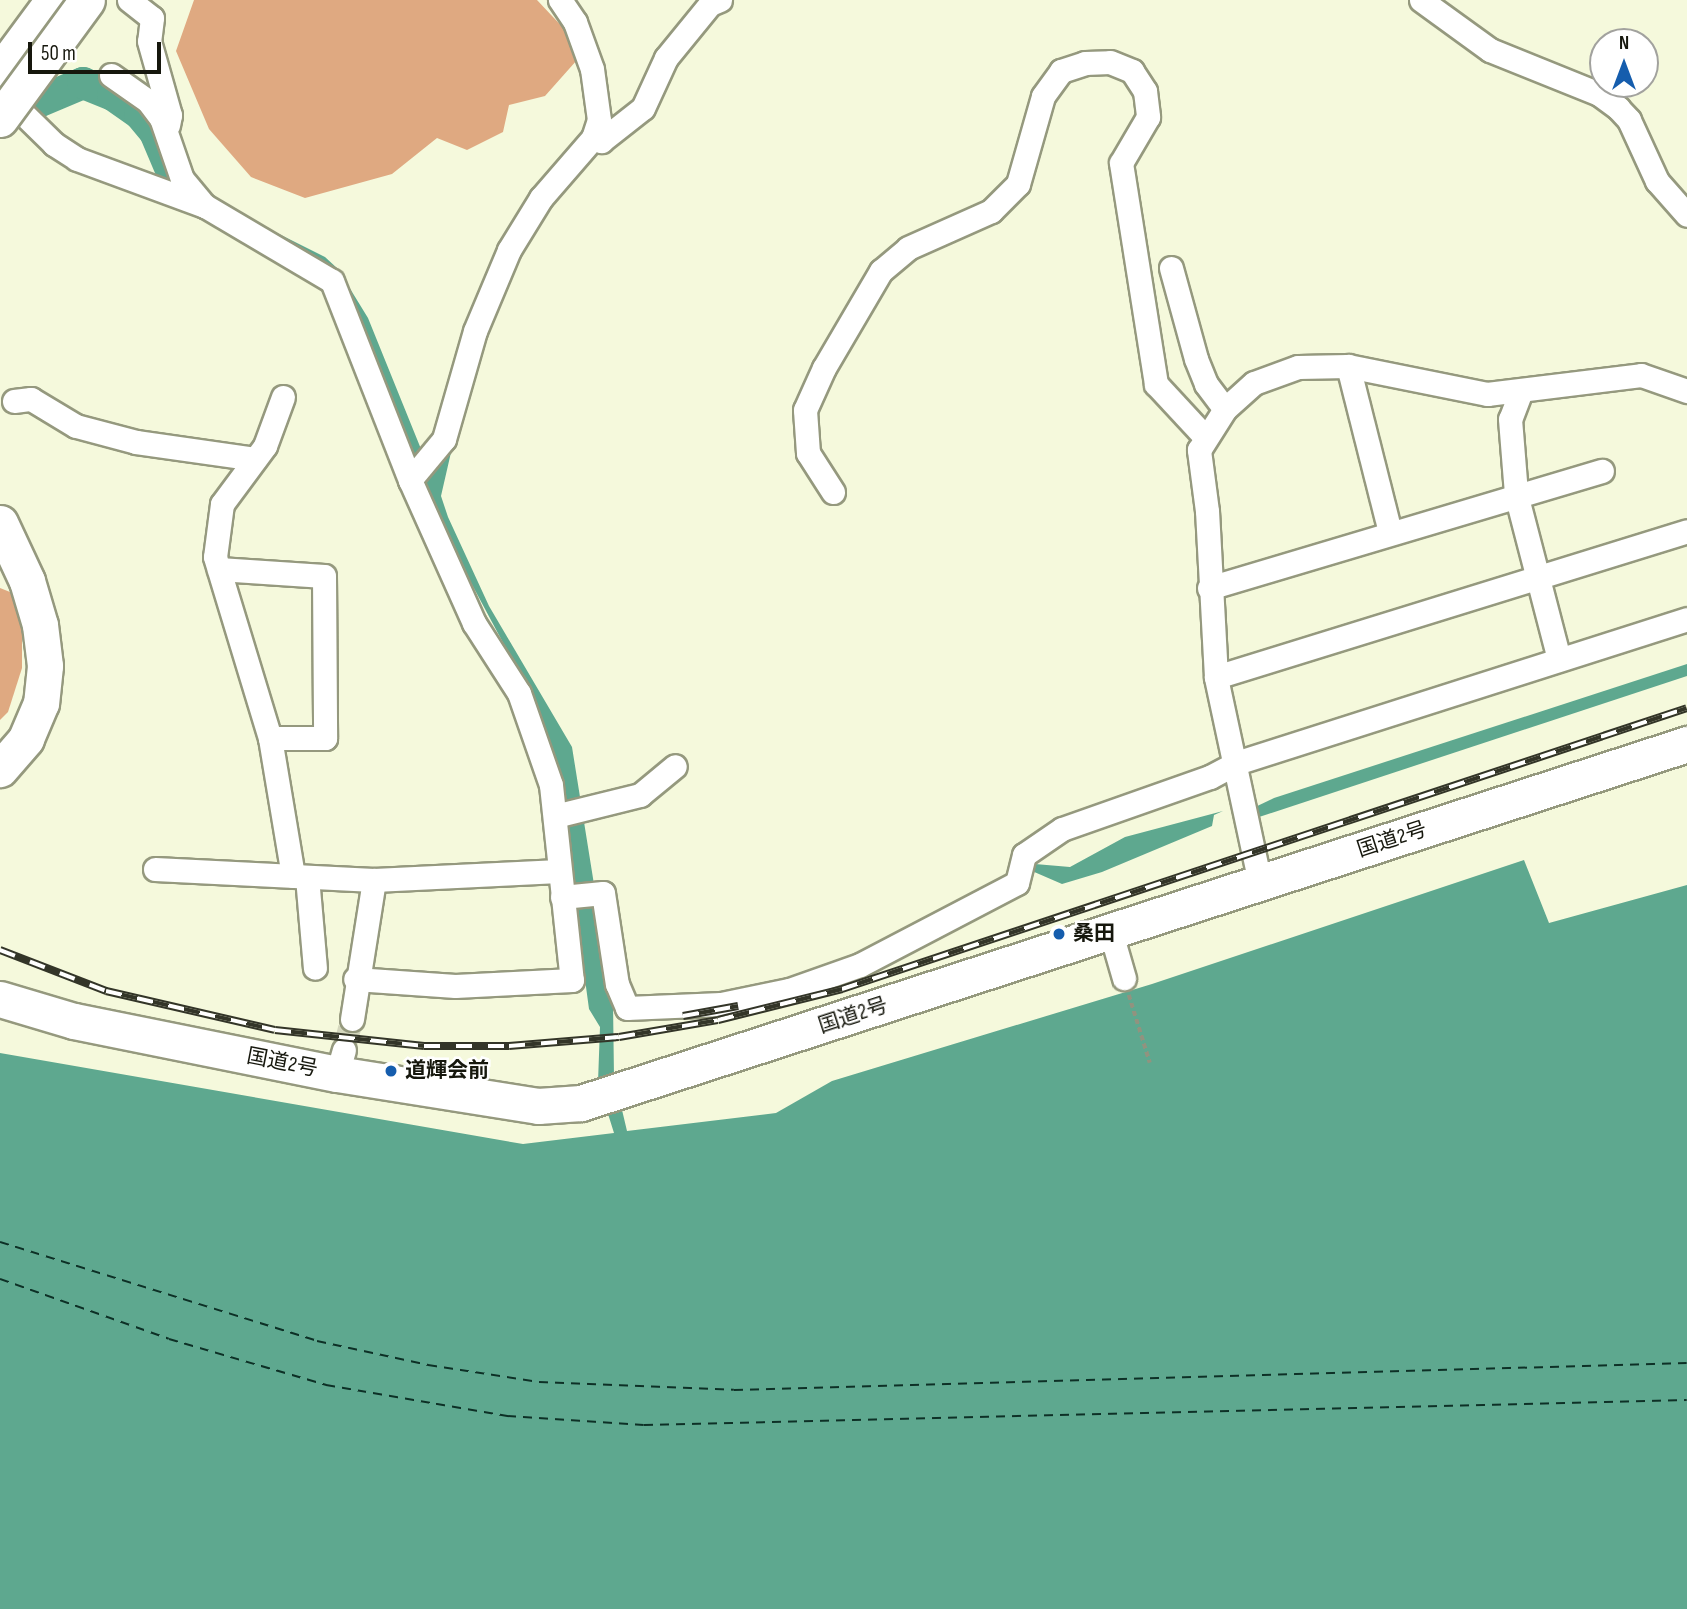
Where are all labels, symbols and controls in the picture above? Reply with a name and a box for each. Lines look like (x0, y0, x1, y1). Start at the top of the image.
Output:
scale bar (32, 28, 164, 72)
north arrow (1589, 28, 1659, 98)
text: N (1619, 32, 1629, 55)
text: 50 m (41, 41, 76, 66)
street label: 国道2号 (1354, 817, 1430, 863)
place label: 桑田 (1073, 921, 1115, 947)
marker: 桑田 (1051, 926, 1067, 942)
street label: 国道2号 (815, 993, 891, 1039)
street label: 国道2号 (244, 1044, 320, 1082)
place label: 道輝会前 (405, 1058, 489, 1084)
marker: 道輝会前 (383, 1063, 399, 1079)

